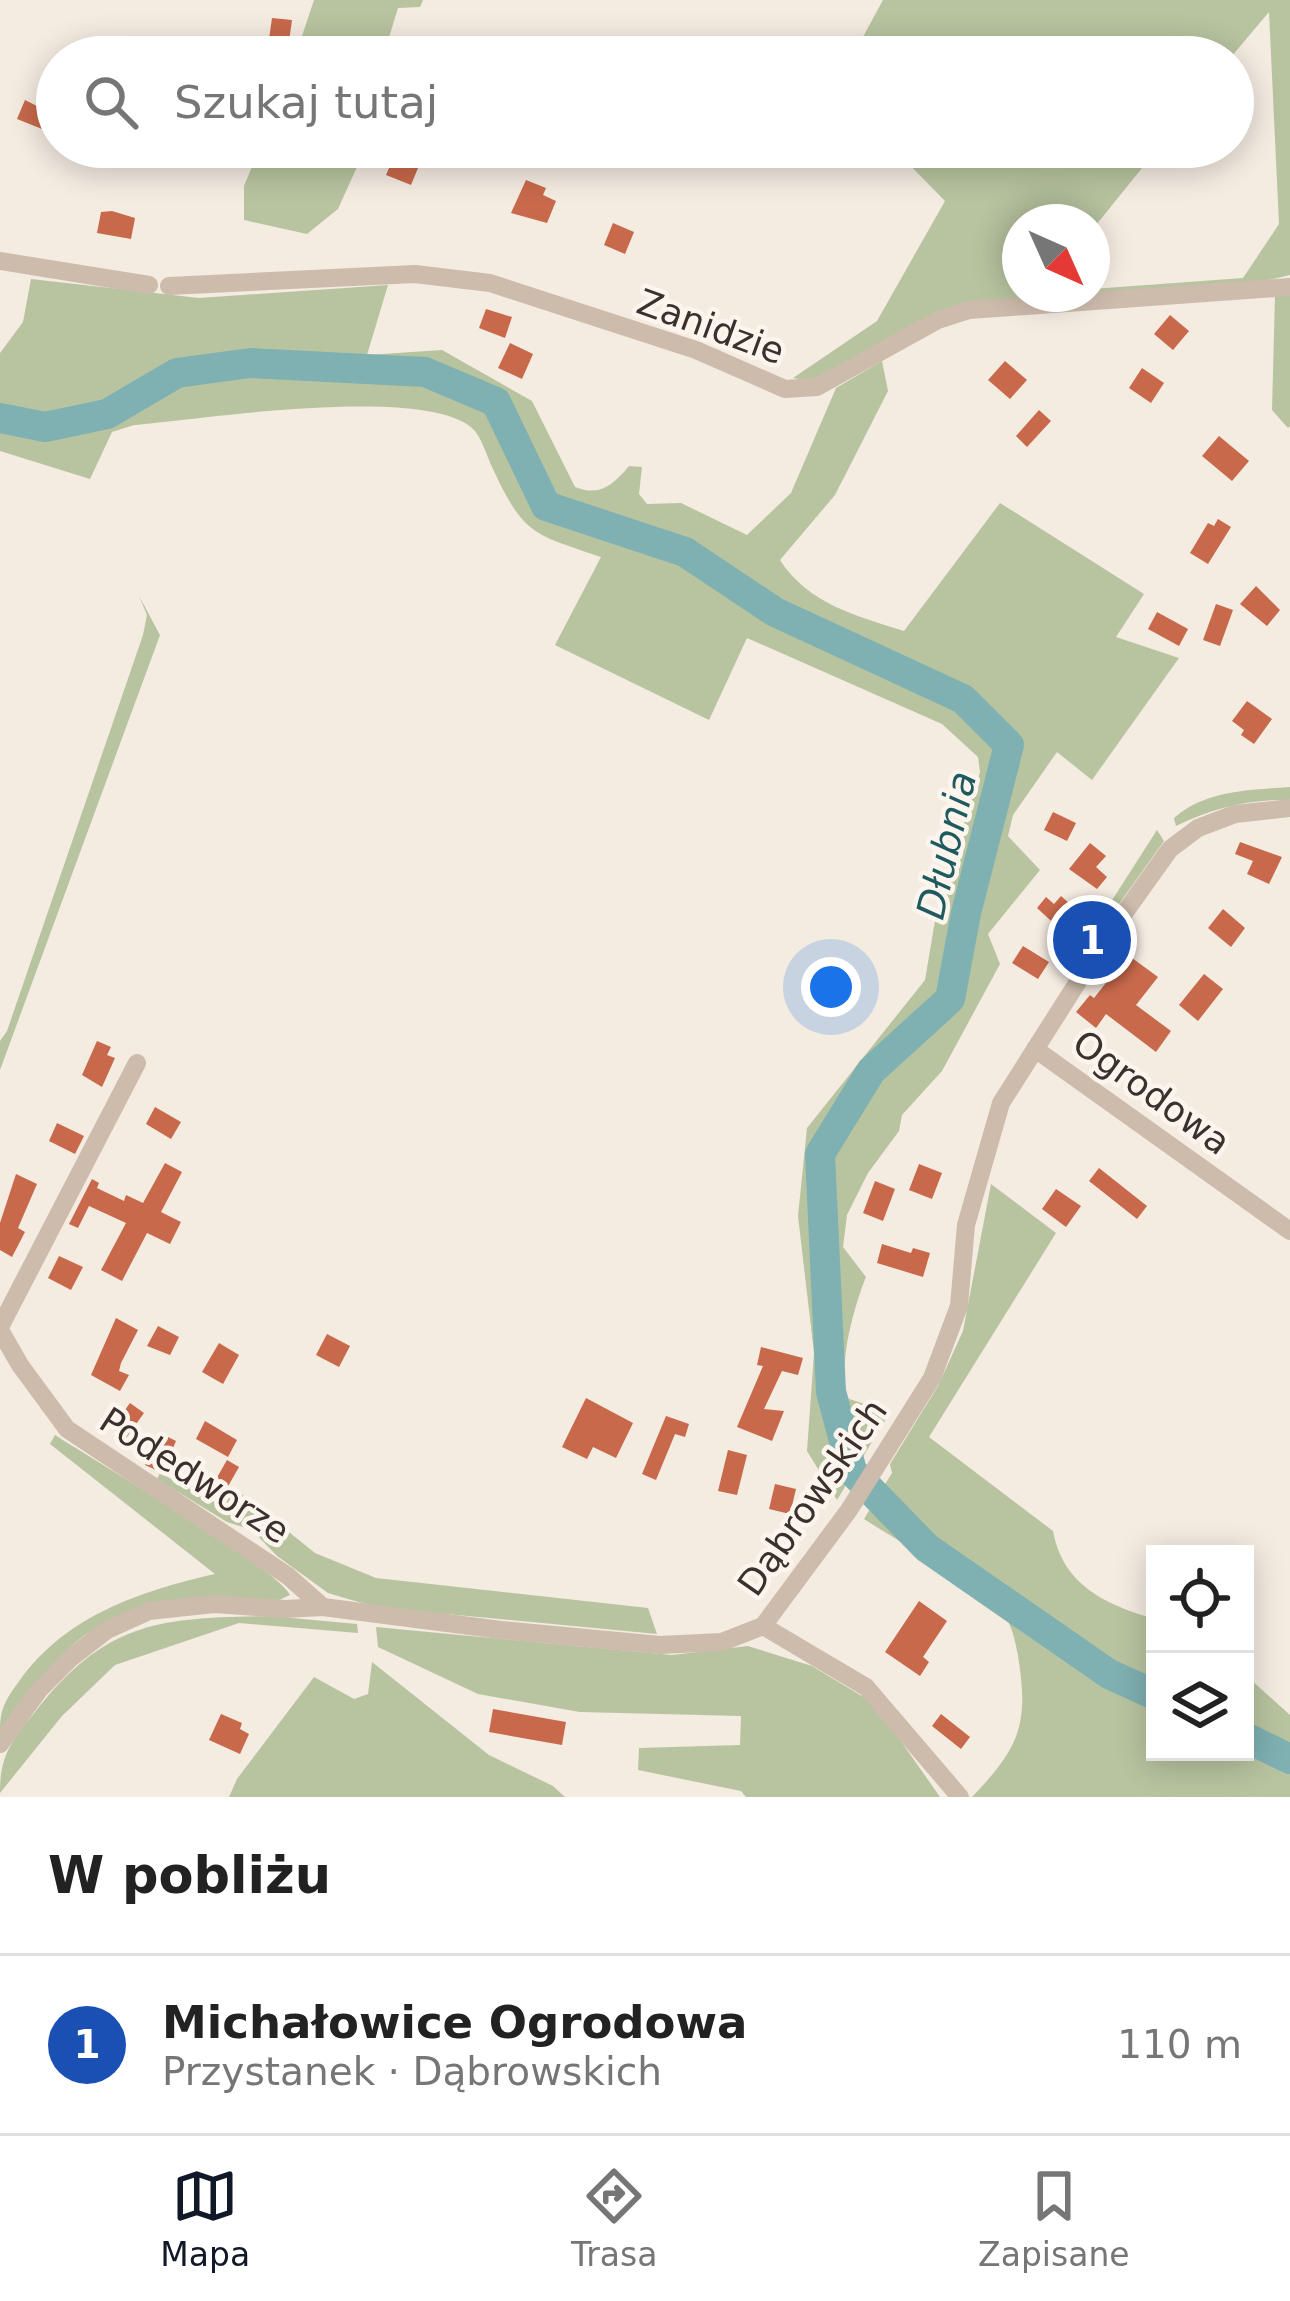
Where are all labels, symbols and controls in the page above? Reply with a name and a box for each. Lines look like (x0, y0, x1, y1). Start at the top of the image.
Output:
search box (36, 36, 1254, 168)
icon: search (78, 69, 144, 135)
text: Szukaj tutaj (174, 76, 438, 129)
north arrow (1002, 204, 1110, 312)
street label: Zanidzie (632, 281, 790, 372)
water label: Dłubnia (908, 767, 985, 923)
pin: 1 (1053, 895, 1131, 985)
your location (801, 957, 861, 1017)
street label: Ogrodowa (1065, 1022, 1238, 1163)
street label: Dąbrowskich (730, 1391, 895, 1603)
street label: Podedworze (92, 1399, 297, 1552)
map controls (1146, 1545, 1254, 1761)
button: locate (1146, 1545, 1254, 1653)
button: layers (1146, 1653, 1254, 1761)
text: W pobliżu (48, 1846, 331, 1905)
text: Michałowice Ogrodowa (162, 1996, 747, 2049)
text: 1 (73, 2022, 101, 2067)
text: 110 m (1117, 2022, 1242, 2067)
text: Przystanek · Dąbrowskich (162, 2049, 662, 2094)
tab: Mapa (160, 2163, 250, 2274)
tab: Trasa (571, 2163, 657, 2274)
tab: Zapisane (978, 2163, 1130, 2274)

